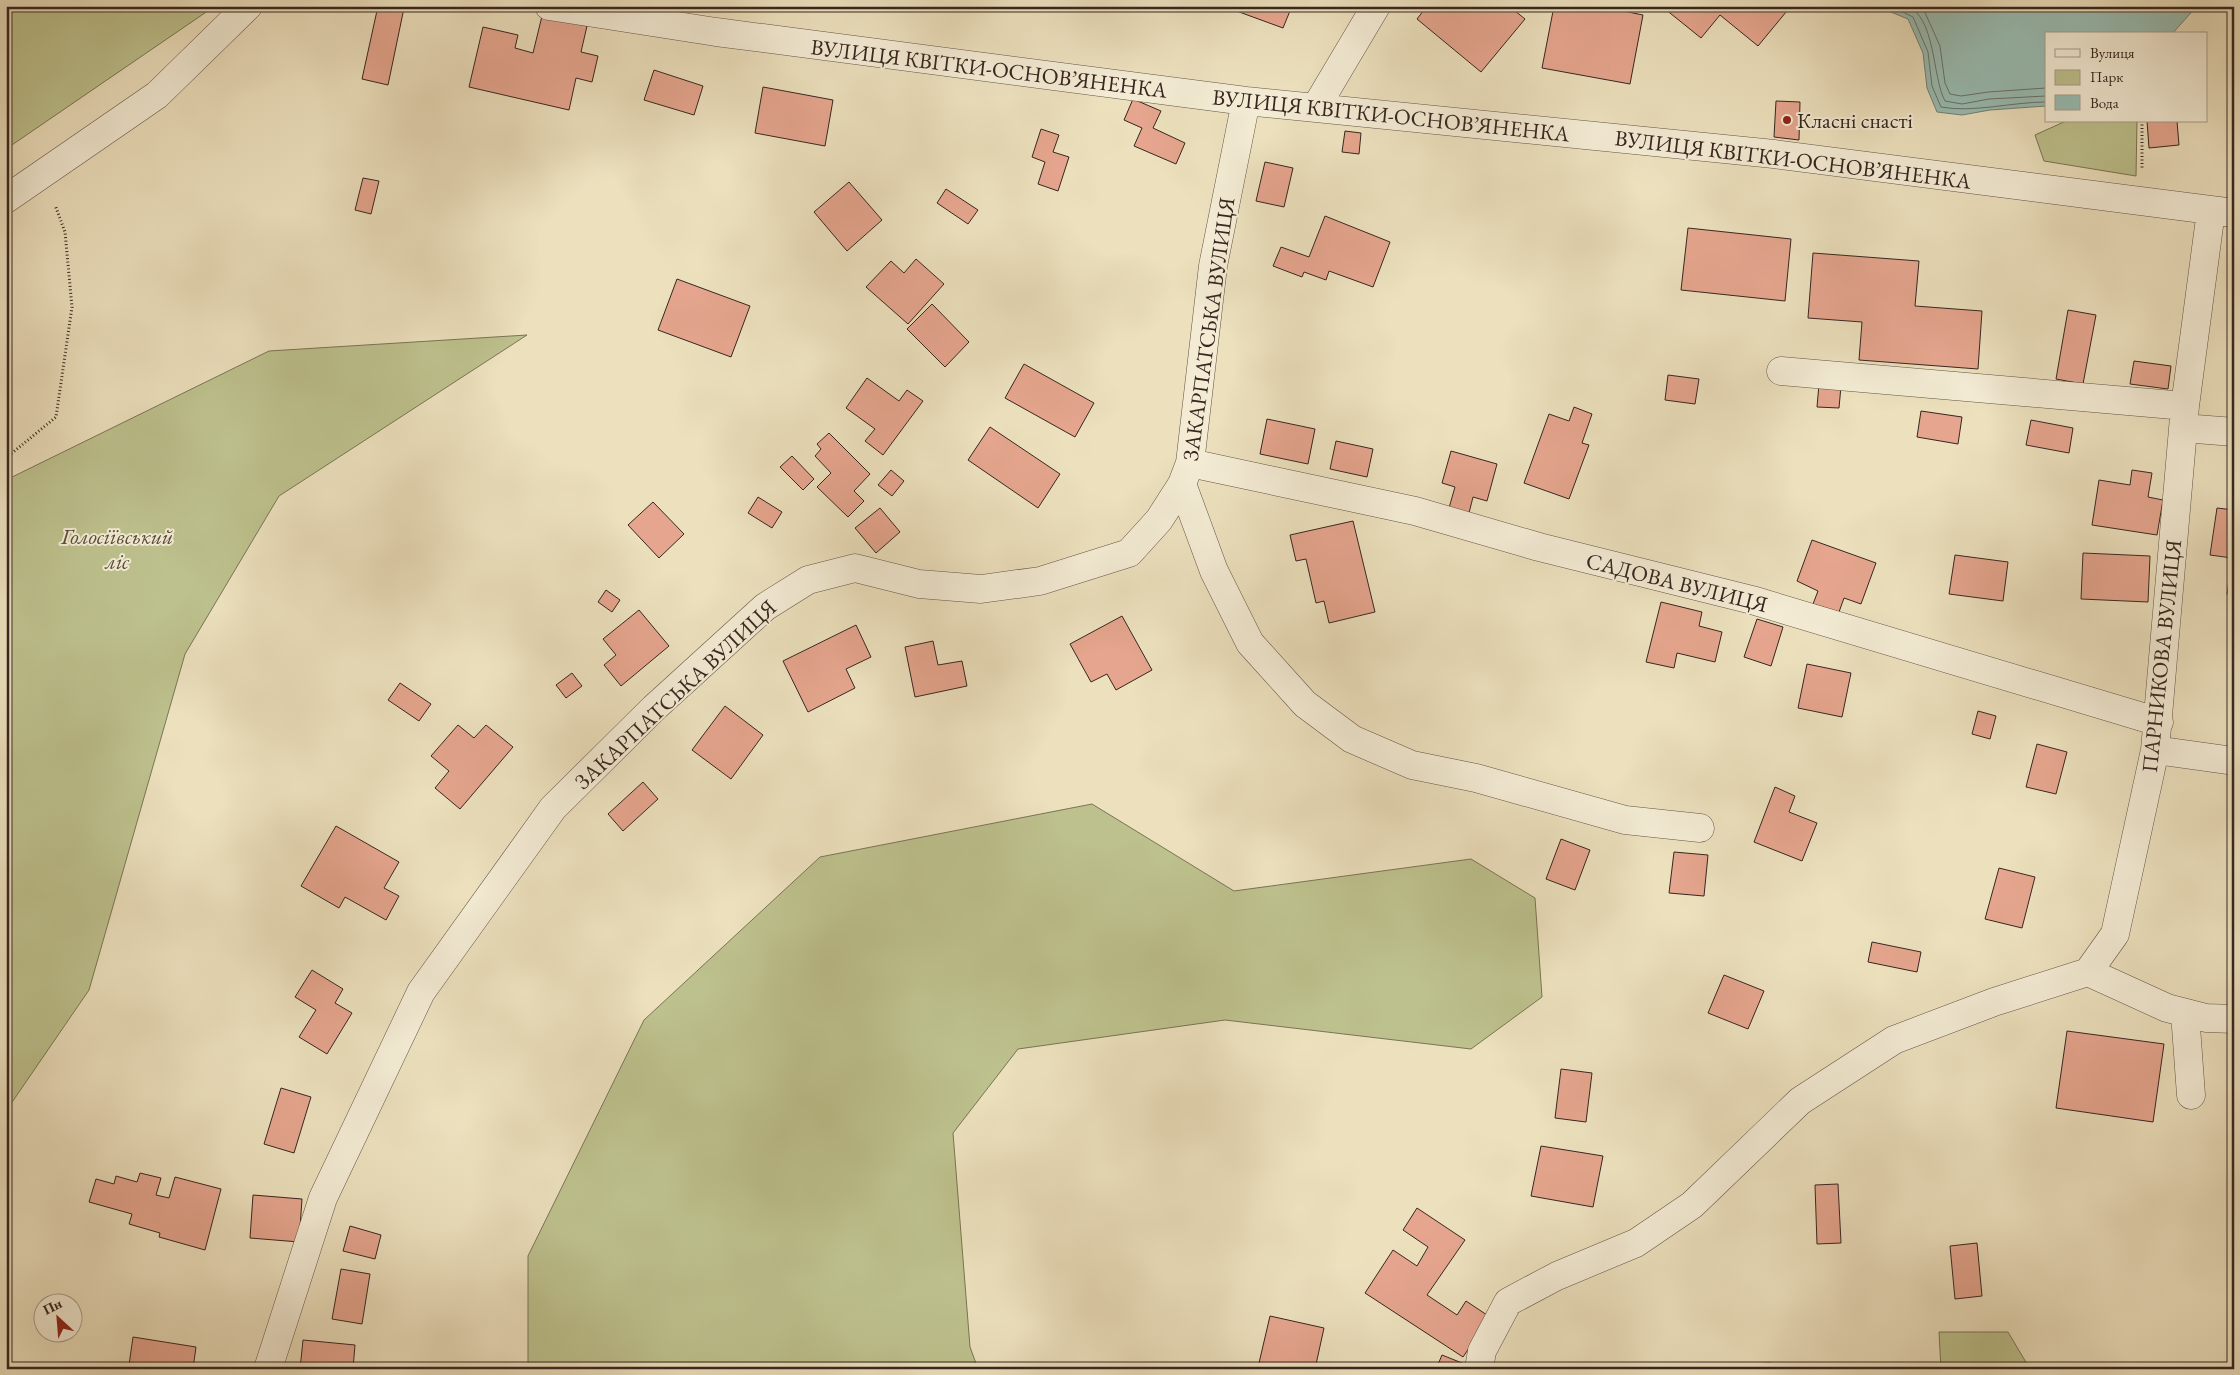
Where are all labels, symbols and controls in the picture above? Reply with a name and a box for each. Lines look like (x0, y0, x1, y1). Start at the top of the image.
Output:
street label: ВУЛИЦЯ КВІТКИ-ОСНОВ’ЯНЕНКА (809, 32, 1170, 105)
legend (2045, 32, 2208, 122)
text: Вулиця (2090, 43, 2135, 62)
text: Парк (2090, 67, 2123, 86)
street label: ВУЛИЦЯ КВІТКИ-ОСНОВ’ЯНЕНКА (1211, 82, 1572, 149)
text: Вода (2090, 93, 2119, 112)
place label: Класні снасті (1797, 106, 1913, 135)
marker: Класні снасті (1781, 114, 1793, 126)
street label: ВУЛИЦЯ КВІТКИ-ОСНОВ’ЯНЕНКА (1613, 123, 1974, 196)
street label: ЗАКАРПАТСЬКА ВУЛИЦЯ (1176, 195, 1241, 463)
park label: Голосіївський ліс (60, 522, 173, 576)
street label: ПАРНИКОВА ВУЛИЦЯ (2135, 538, 2188, 774)
street label: САДОВА ВУЛИЦЯ (1583, 546, 1771, 619)
street label: ЗАКАРПАТСЬКА ВУЛИЦЯ (568, 593, 783, 796)
north arrow (32, 1292, 82, 1342)
text: Пн (40, 1294, 65, 1319)

